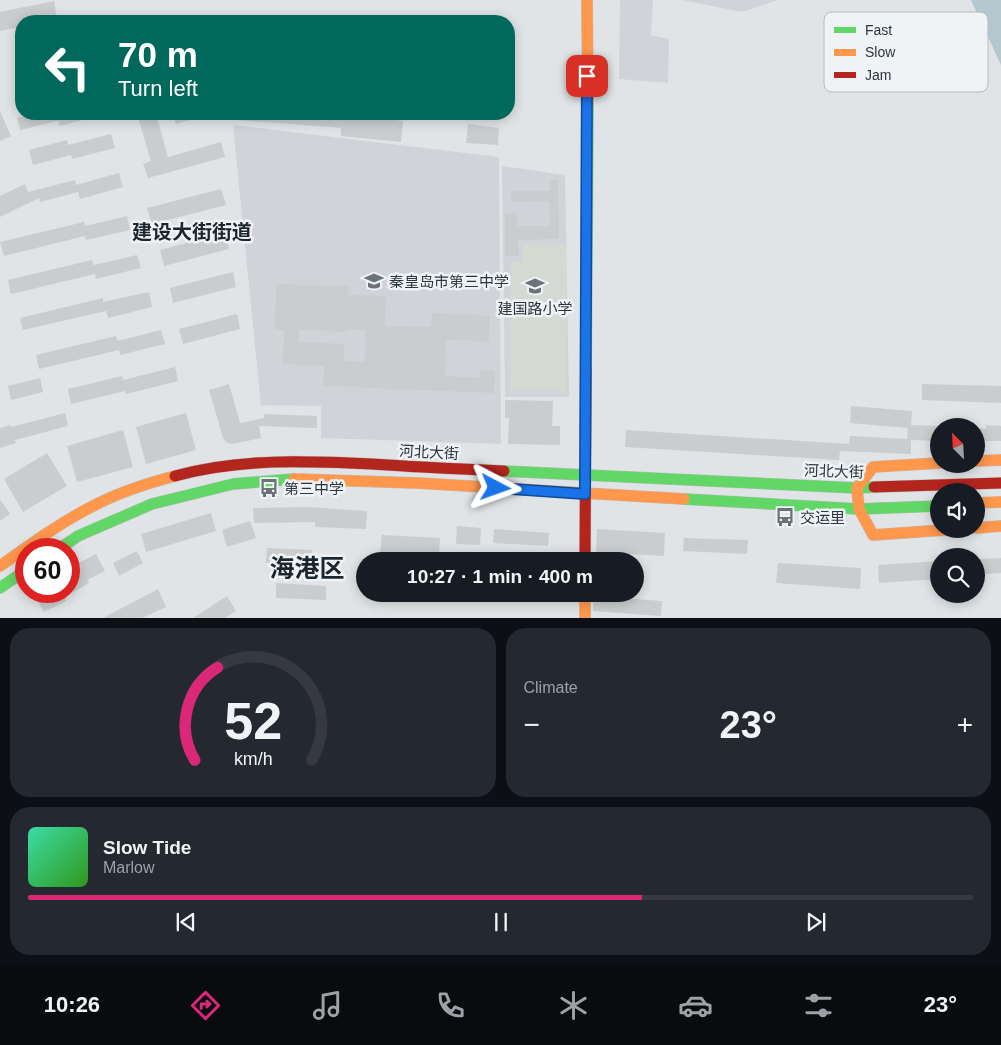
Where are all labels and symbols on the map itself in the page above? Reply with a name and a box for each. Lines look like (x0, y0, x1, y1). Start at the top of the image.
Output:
legend (824, 12, 988, 92)
text: Fast (865, 22, 892, 38)
text: Slow (865, 44, 896, 60)
pin (566, 55, 608, 97)
text: Jam (865, 67, 891, 83)
district label: 建设大街街道 (132, 221, 252, 243)
school or university icon: 秦皇岛市第三中学 (363, 270, 385, 292)
place label: 秦皇岛市第三中学 (389, 273, 509, 290)
school or university icon: 建国路小学 (524, 275, 546, 297)
place label: 建国路小学 (497, 300, 573, 317)
north arrow (930, 418, 985, 472)
street label: 河北大街 (399, 442, 459, 462)
position arrow (469, 461, 521, 513)
street label: 河北大街 (804, 461, 864, 481)
bus stop icon: 第三中学 (258, 477, 280, 499)
place label: 第三中学 (284, 480, 344, 497)
bus stop icon: 交运里 (774, 506, 796, 528)
place label: 交运里 (800, 509, 845, 526)
speed limit sign: 60 (15, 538, 80, 603)
district label: 海港区 (269, 554, 345, 582)

